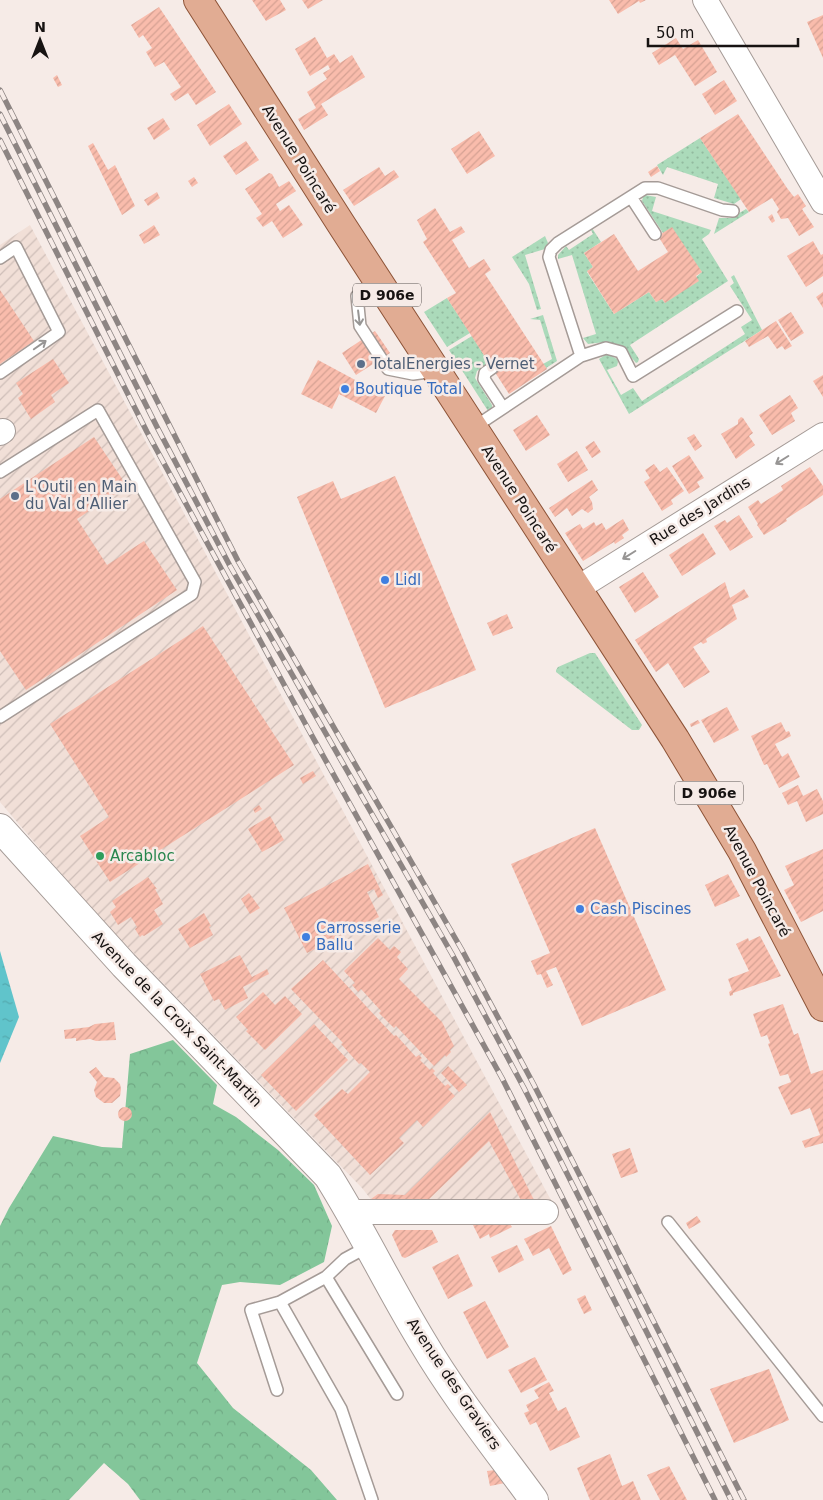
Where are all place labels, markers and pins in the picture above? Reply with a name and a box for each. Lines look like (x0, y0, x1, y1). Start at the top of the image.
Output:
place label: TotalEnergies - Vernet (370, 355, 535, 373)
marker: TotalEnergies - Vernet (355, 358, 367, 370)
place label: Boutique Total (355, 380, 462, 398)
marker: Boutique Total (339, 383, 351, 395)
place label: L'Outil en Main du Val d'Allier (25, 478, 137, 513)
marker: L'Outil en Main du Val d'Allier (9, 490, 21, 502)
place label: Lidl (395, 571, 421, 589)
marker: Lidl (379, 574, 391, 586)
place label: Arcabloc (110, 847, 175, 865)
marker: Arcabloc (94, 850, 106, 862)
place label: Cash Piscines (590, 900, 692, 918)
marker: Cash Piscines (574, 903, 586, 915)
place label: Carrosserie Ballu (316, 919, 401, 954)
marker: Carrosserie Ballu (300, 931, 312, 943)

